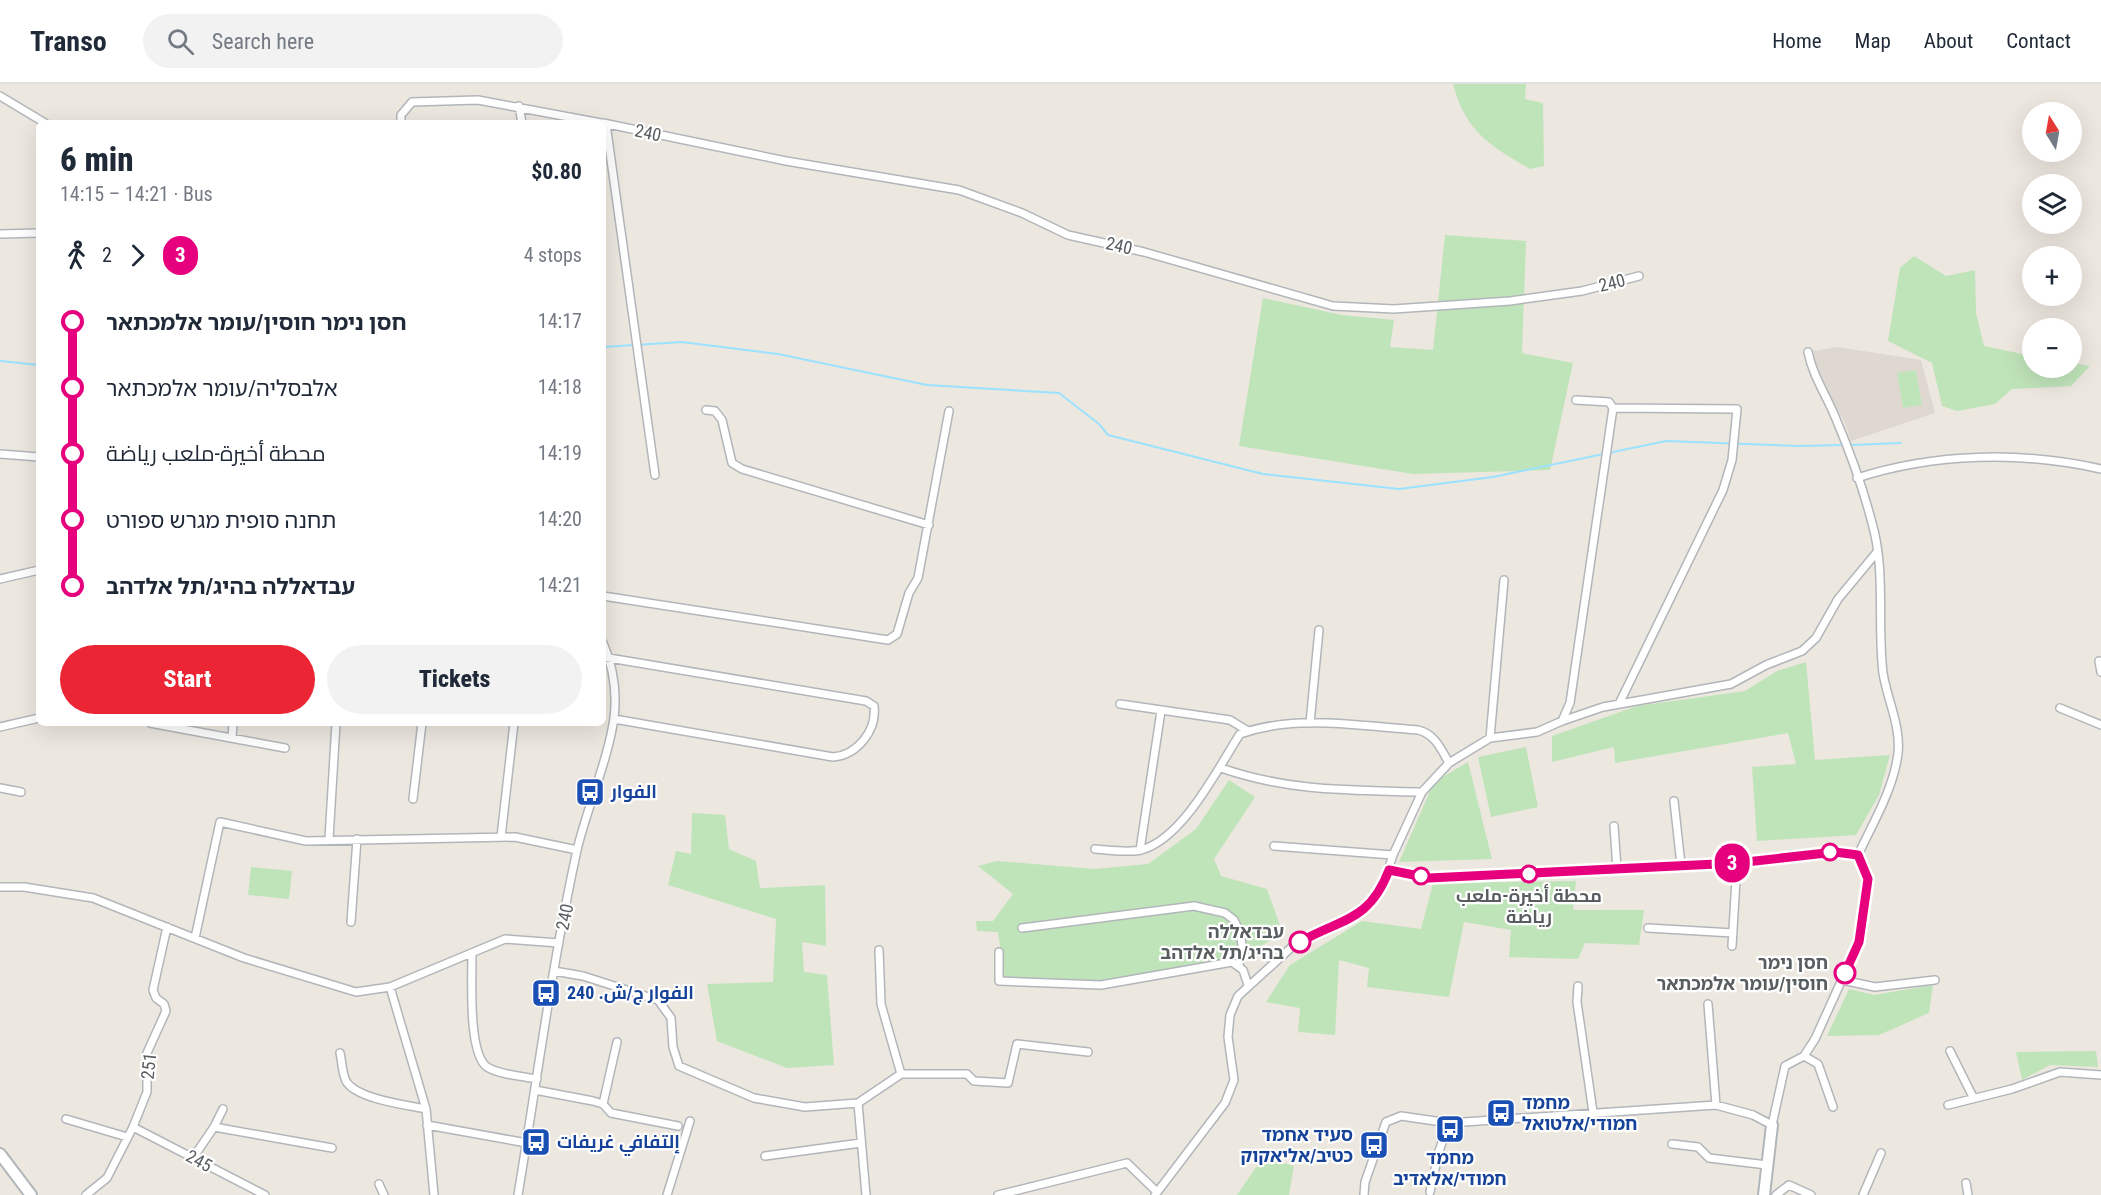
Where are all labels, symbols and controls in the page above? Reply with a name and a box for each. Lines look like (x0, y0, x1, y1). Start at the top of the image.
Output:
search box (143, 14, 563, 68)
text: Transo (30, 25, 107, 58)
icon: search (164, 25, 197, 58)
text: Search here (212, 29, 314, 54)
text: Home (1772, 29, 1822, 53)
text: Map (1855, 29, 1891, 53)
text: About (1924, 29, 1973, 53)
text: Contact (2006, 29, 2071, 53)
north arrow (2022, 102, 2082, 162)
map controls (2022, 102, 2082, 378)
street label: 240 (633, 119, 663, 146)
text: 6 min (60, 140, 134, 179)
text: $0.80 (531, 159, 582, 184)
button: layers (2022, 174, 2082, 234)
text: 14:15 – 14:21 · Bus (60, 182, 213, 206)
street label: 240 (1104, 232, 1134, 259)
icon: walk (60, 239, 93, 272)
icon: forward (121, 239, 154, 272)
text: 2 (102, 243, 112, 267)
text: 3 (175, 243, 186, 267)
text: 4 stops (524, 243, 582, 267)
button: + (2022, 246, 2082, 306)
street label: 240 (1596, 269, 1627, 296)
text: 14:17 (538, 309, 582, 333)
text: חסן נימר חוסין/עומר אלמכתאר (106, 310, 407, 335)
button: − (2022, 318, 2082, 378)
text: 14:18 (538, 375, 582, 399)
text: אלבסליה/עומר אלמכתאר (106, 376, 338, 401)
text: محطة أخيرة-ملعب رياضة (106, 441, 326, 466)
text: 14:19 (538, 441, 582, 465)
text: 14:20 (538, 507, 582, 531)
text: תחנה סופית מגרש ספורט (106, 508, 336, 533)
text: 14:21 (538, 573, 582, 597)
text: עבדאללה בהיג/תל אלדהב (106, 574, 355, 599)
button: Start (60, 645, 315, 714)
button: Tickets (327, 645, 582, 714)
bus stop icon: الفوار (574, 776, 606, 808)
place label: الفوار (610, 781, 657, 803)
unlabelled marker (1821, 843, 1839, 861)
line badge: 3 (1712, 844, 1752, 882)
text: 3 (1727, 851, 1737, 875)
marker: محطة أخيرة-ملعب رياضة (1520, 865, 1538, 883)
unlabelled marker (1412, 867, 1430, 885)
place label: محطة أخيرة-ملعب رياضة (1456, 883, 1602, 927)
street label: 240 (551, 902, 578, 932)
place label: עבדאללה בהיג/תל אלדהב (1160, 921, 1284, 963)
marker: עבדאללה בהיג/תל אלדהב (1289, 931, 1311, 953)
place label: חסן נימר חוסין/עומר אלמכתאר (1656, 952, 1828, 994)
marker: חסן נימר חוסין/עומר אלמכתאר (1834, 962, 1856, 984)
bus stop icon: الفوار ج/ش. 240 (530, 977, 562, 1009)
place label: الفوار ج/ش. 240 (567, 982, 694, 1005)
street label: 251 (137, 1052, 160, 1080)
place label: מחמד חמודי/אלטואל (1522, 1092, 1637, 1134)
bus stop icon: מחמד חמודי/אלטואל (1485, 1097, 1517, 1129)
bus stop icon: מחמד חמודי/אלאדיב (1434, 1113, 1466, 1145)
place label: סעיד אחמד כטיב/אליאקוק (1240, 1124, 1353, 1166)
bus stop icon: إلتفافي غريفات (520, 1126, 552, 1158)
bus stop icon: סעיד אחמד כטיב/אליאקוק (1358, 1129, 1390, 1161)
place label: إلتفافي غريفات (557, 1131, 680, 1157)
street label: 245 (183, 1145, 216, 1176)
place label: מחמד חמודי/אלאדיב (1393, 1147, 1507, 1189)

